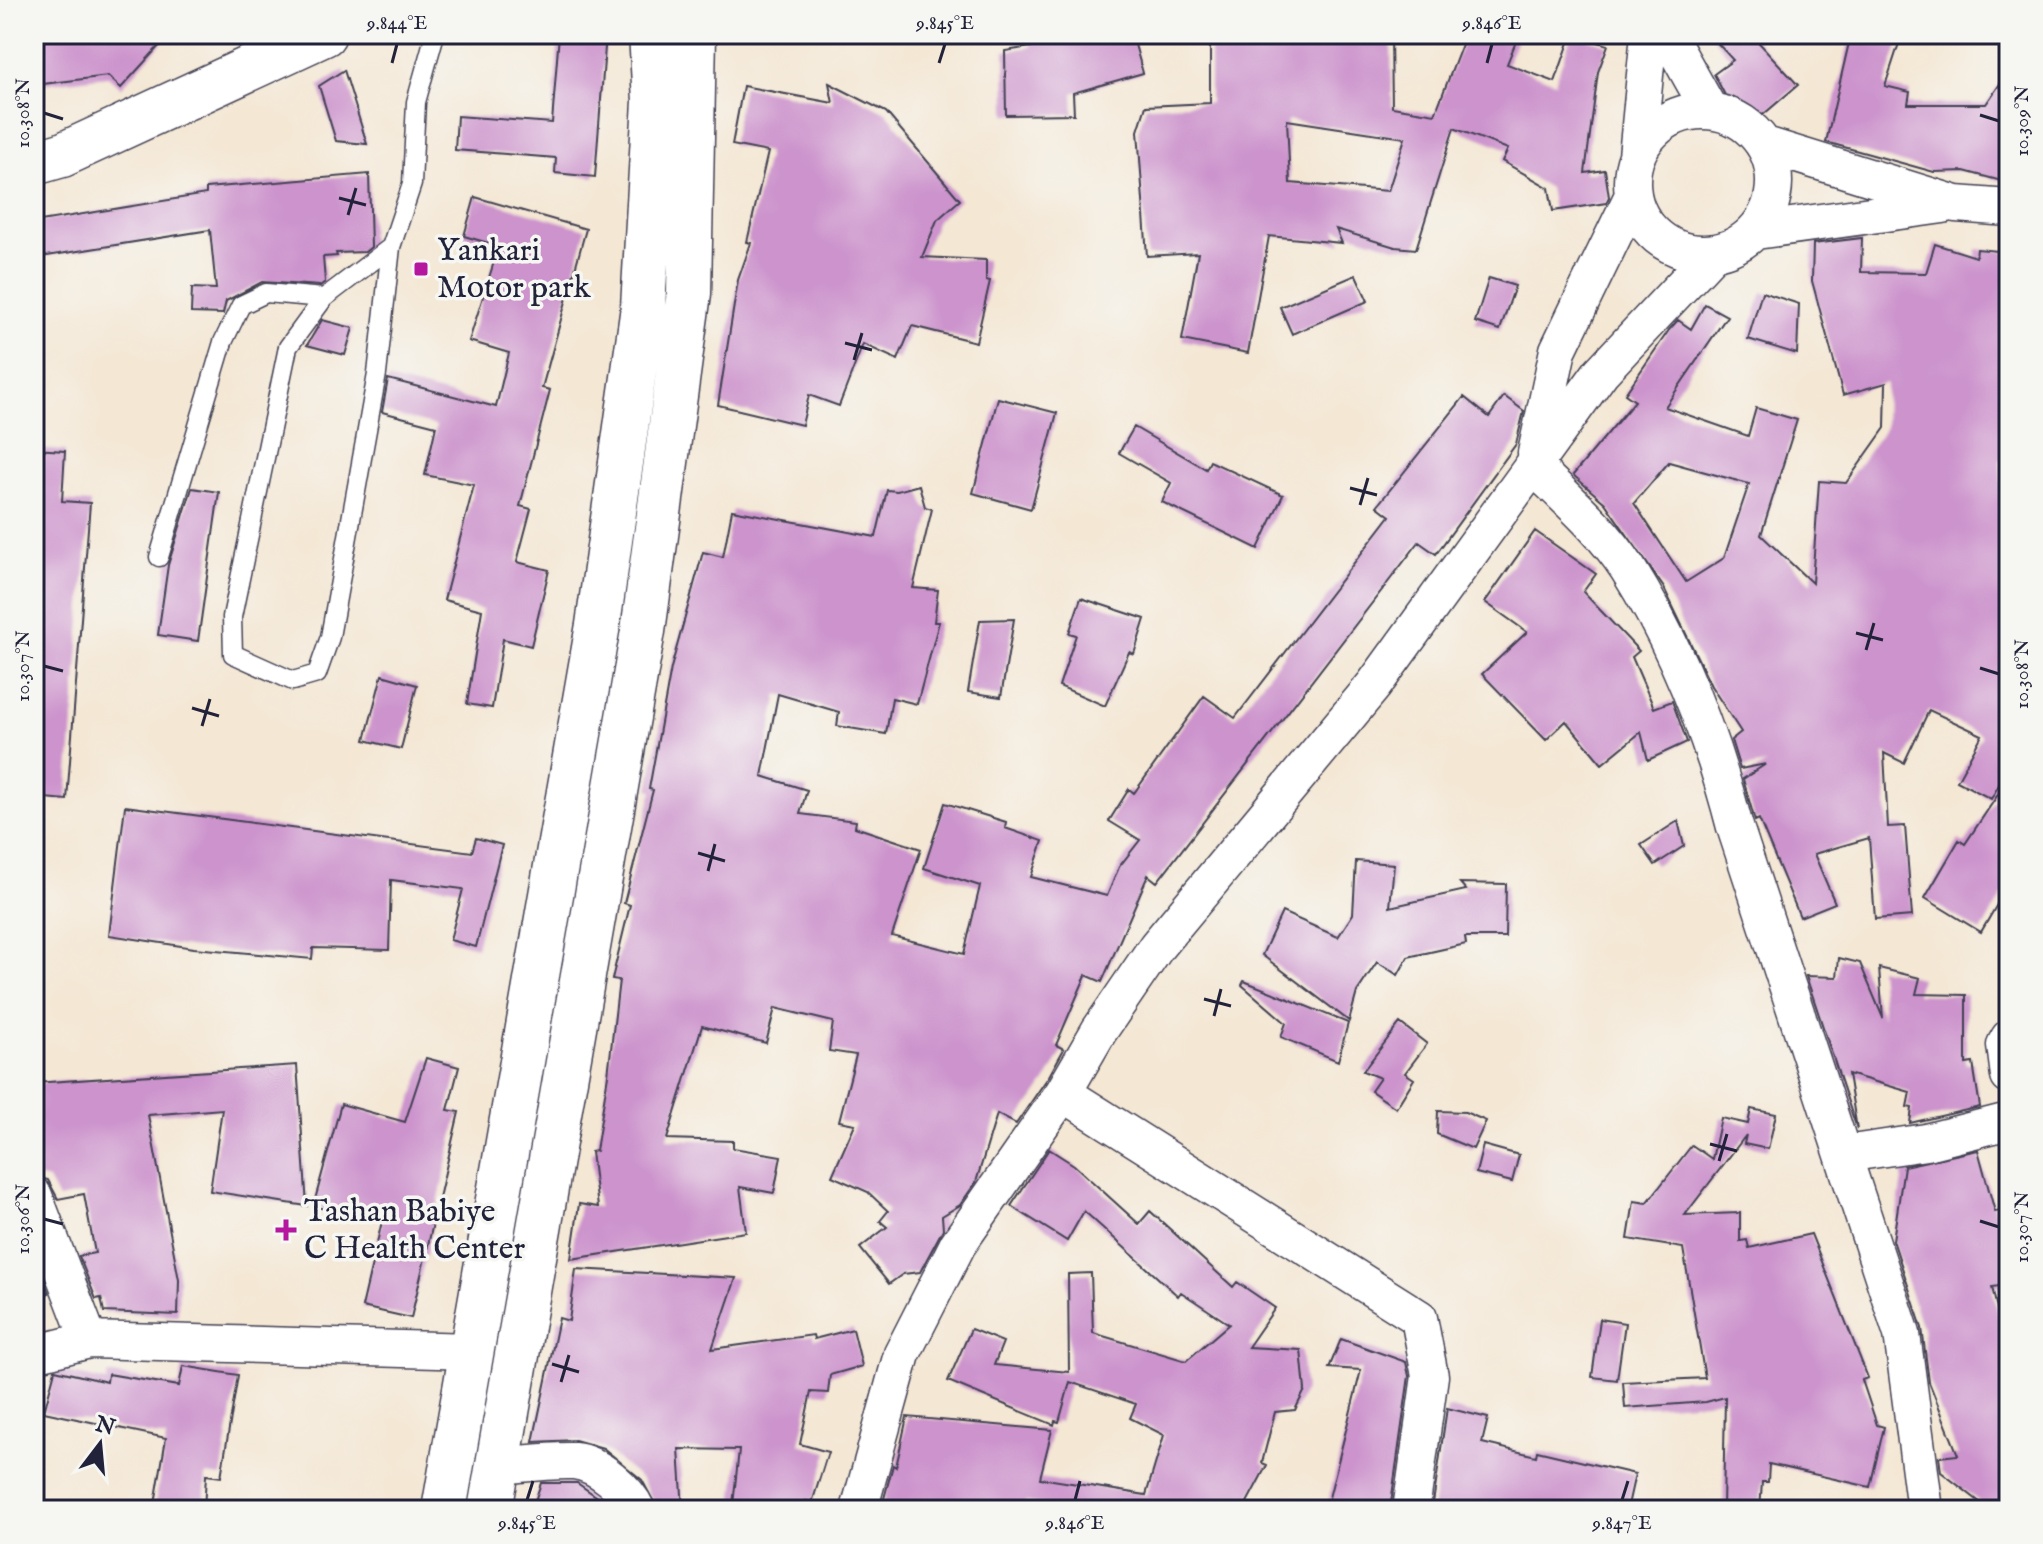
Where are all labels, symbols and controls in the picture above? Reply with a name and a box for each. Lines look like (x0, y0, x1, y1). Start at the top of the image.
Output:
text: 9.844°E (366, 11, 427, 36)
text: 9.845°E (915, 11, 974, 36)
text: 9.846°E (1461, 11, 1522, 36)
text: 10.308°N (11, 78, 36, 148)
text: 10.309°N (2010, 85, 2035, 157)
place label: Yankari Motor park (437, 231, 592, 309)
marker: Yankari Motor park (412, 260, 430, 278)
text: 10.307°N (11, 630, 36, 702)
text: 10.308°N (2010, 639, 2035, 709)
text: 10.306°N (11, 1184, 36, 1254)
text: 10.307°N (2010, 1191, 2035, 1263)
place label: Tashan Babiye C Health Center (304, 1192, 525, 1270)
marker: Tashan Babiye C Health Center (275, 1219, 297, 1241)
north arrow (60, 1404, 140, 1484)
text: N (91, 1410, 118, 1443)
text: 9.845°E (497, 1511, 556, 1536)
text: 9.846°E (1044, 1511, 1105, 1536)
text: 9.847°E (1591, 1511, 1652, 1536)

